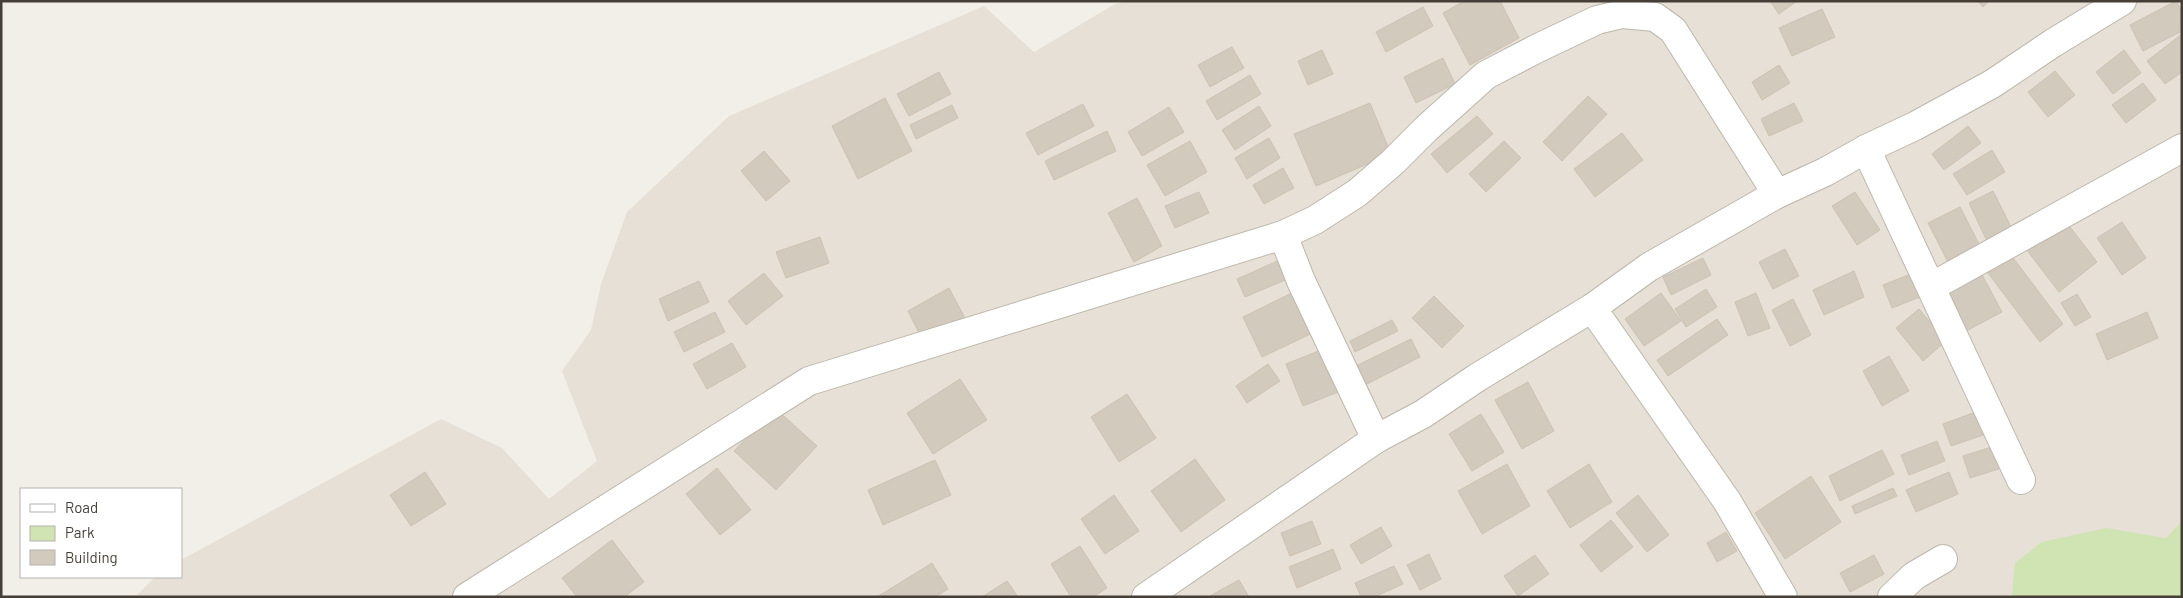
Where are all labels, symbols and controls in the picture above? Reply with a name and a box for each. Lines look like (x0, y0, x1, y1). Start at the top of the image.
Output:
legend (20, 488, 182, 578)
text: Road (65, 498, 98, 516)
text: Park (65, 523, 95, 541)
text: Building (65, 548, 118, 566)

